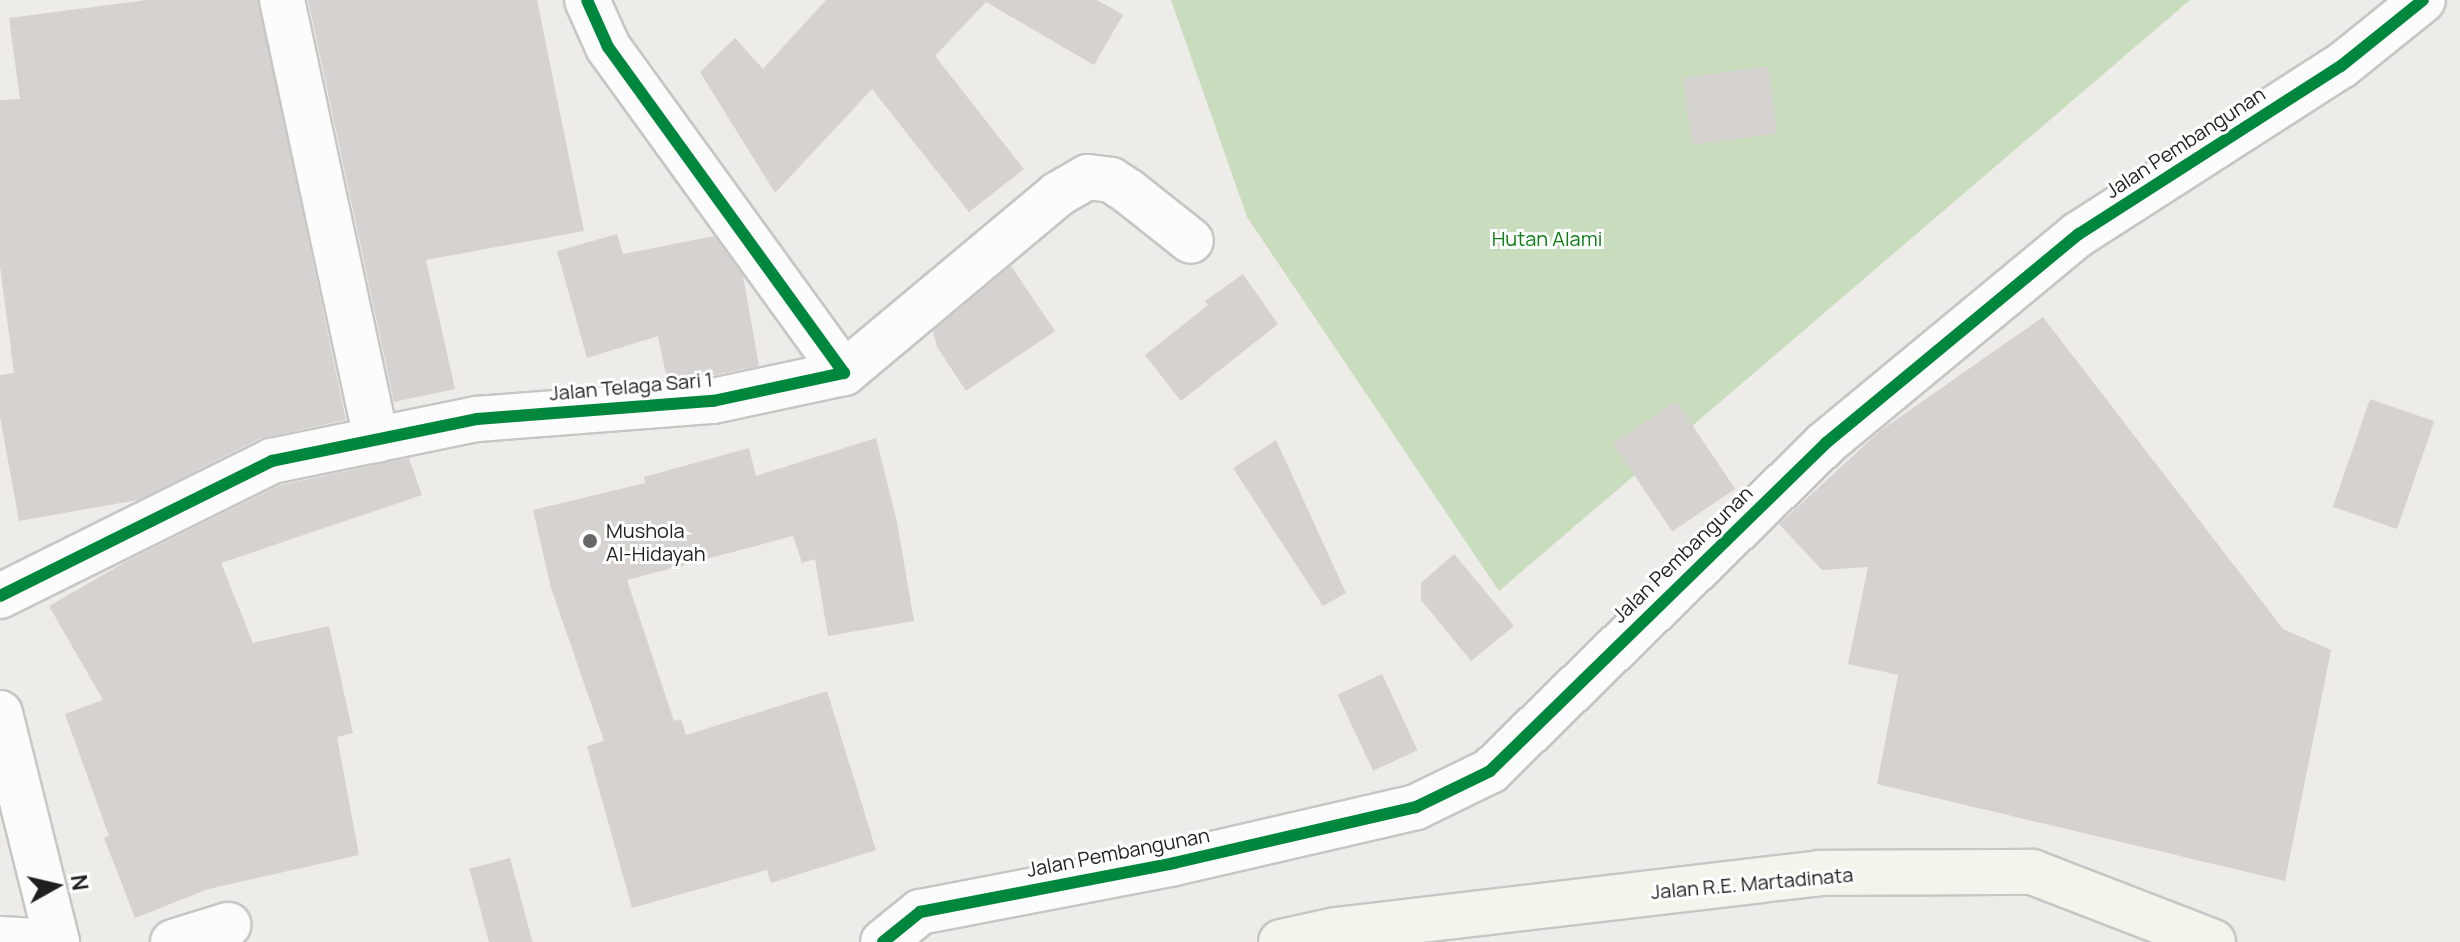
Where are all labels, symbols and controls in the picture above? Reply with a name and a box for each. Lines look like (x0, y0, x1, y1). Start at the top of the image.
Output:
street label: Jalan Pembangunan (2101, 81, 2269, 203)
park label: Hutan Alami (1492, 226, 1602, 250)
street label: Jalan Telaga Sari 1 (548, 367, 714, 405)
street label: Jalan Pembangunan (1607, 481, 1757, 627)
place label: Mushola Al-Hidayah (606, 518, 706, 565)
marker: Mushola Al-Hidayah (581, 532, 599, 550)
street label: Jalan Pembangunan (1025, 822, 1211, 882)
north arrow (16, 846, 96, 926)
street label: Jalan R.E. Martadinata (1650, 862, 1854, 904)
text: N (64, 873, 96, 893)

